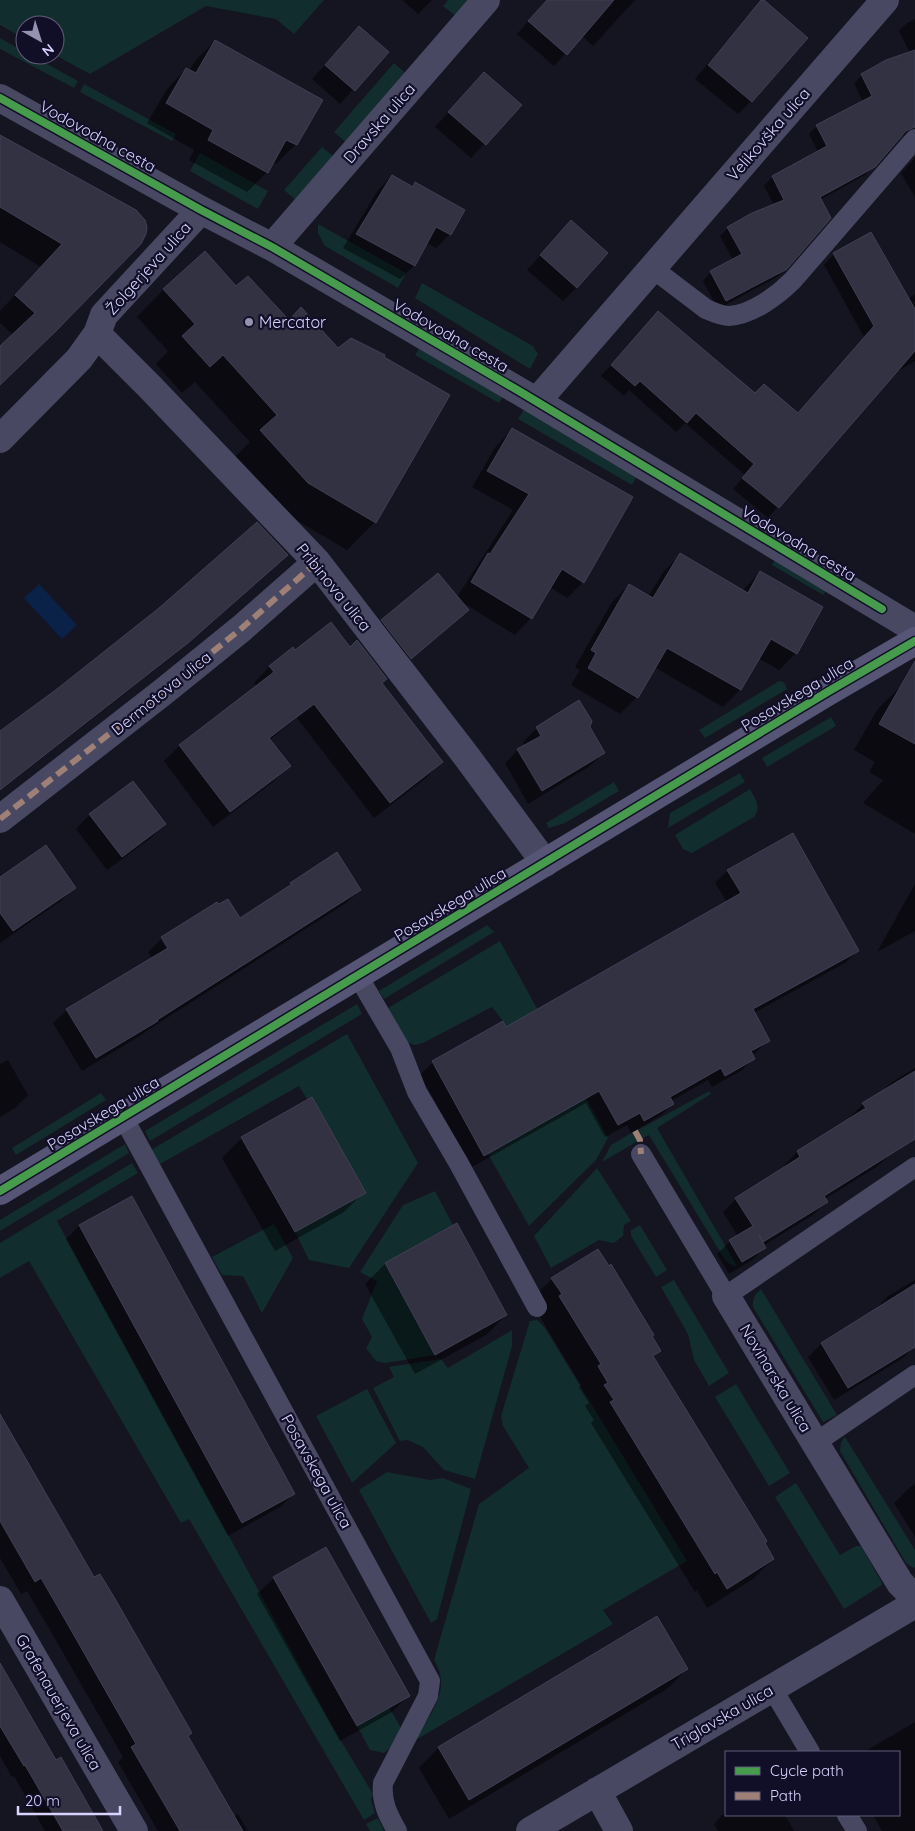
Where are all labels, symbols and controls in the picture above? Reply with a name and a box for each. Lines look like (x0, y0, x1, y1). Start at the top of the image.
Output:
north arrow (15, 15, 65, 65)
text: N (39, 40, 58, 60)
street label: Dravska ulica (339, 79, 419, 167)
street label: Velikovška ulica (722, 83, 814, 185)
street label: Vodovodna cesta (36, 96, 160, 176)
street label: Žolgerjeva ulica (101, 217, 195, 319)
street label: Vodovodna cesta (390, 294, 512, 376)
place label: Mercator (259, 312, 326, 332)
marker: Mercator (243, 316, 255, 328)
street label: Vodovodna cesta (738, 501, 860, 585)
street label: Pribinova ulica (292, 539, 376, 635)
street label: Dermotova ulica (107, 647, 215, 739)
street label: Posavskega ulica (737, 653, 857, 735)
street label: Posavskega ulica (390, 863, 510, 945)
street label: Posavskega ulica (43, 1072, 163, 1154)
street label: Novinarska ulica (736, 1320, 816, 1436)
street label: Posavskega ulica (277, 1410, 357, 1532)
street label: Grafenauerjeva ulica (12, 1630, 106, 1774)
street label: Triglavska ulica (668, 1680, 776, 1754)
legend (725, 1751, 900, 1816)
text: Cycle path (770, 1761, 844, 1780)
scale bar (18, 1784, 120, 1816)
text: Path (770, 1786, 802, 1805)
text: 20 m (25, 1791, 60, 1810)

